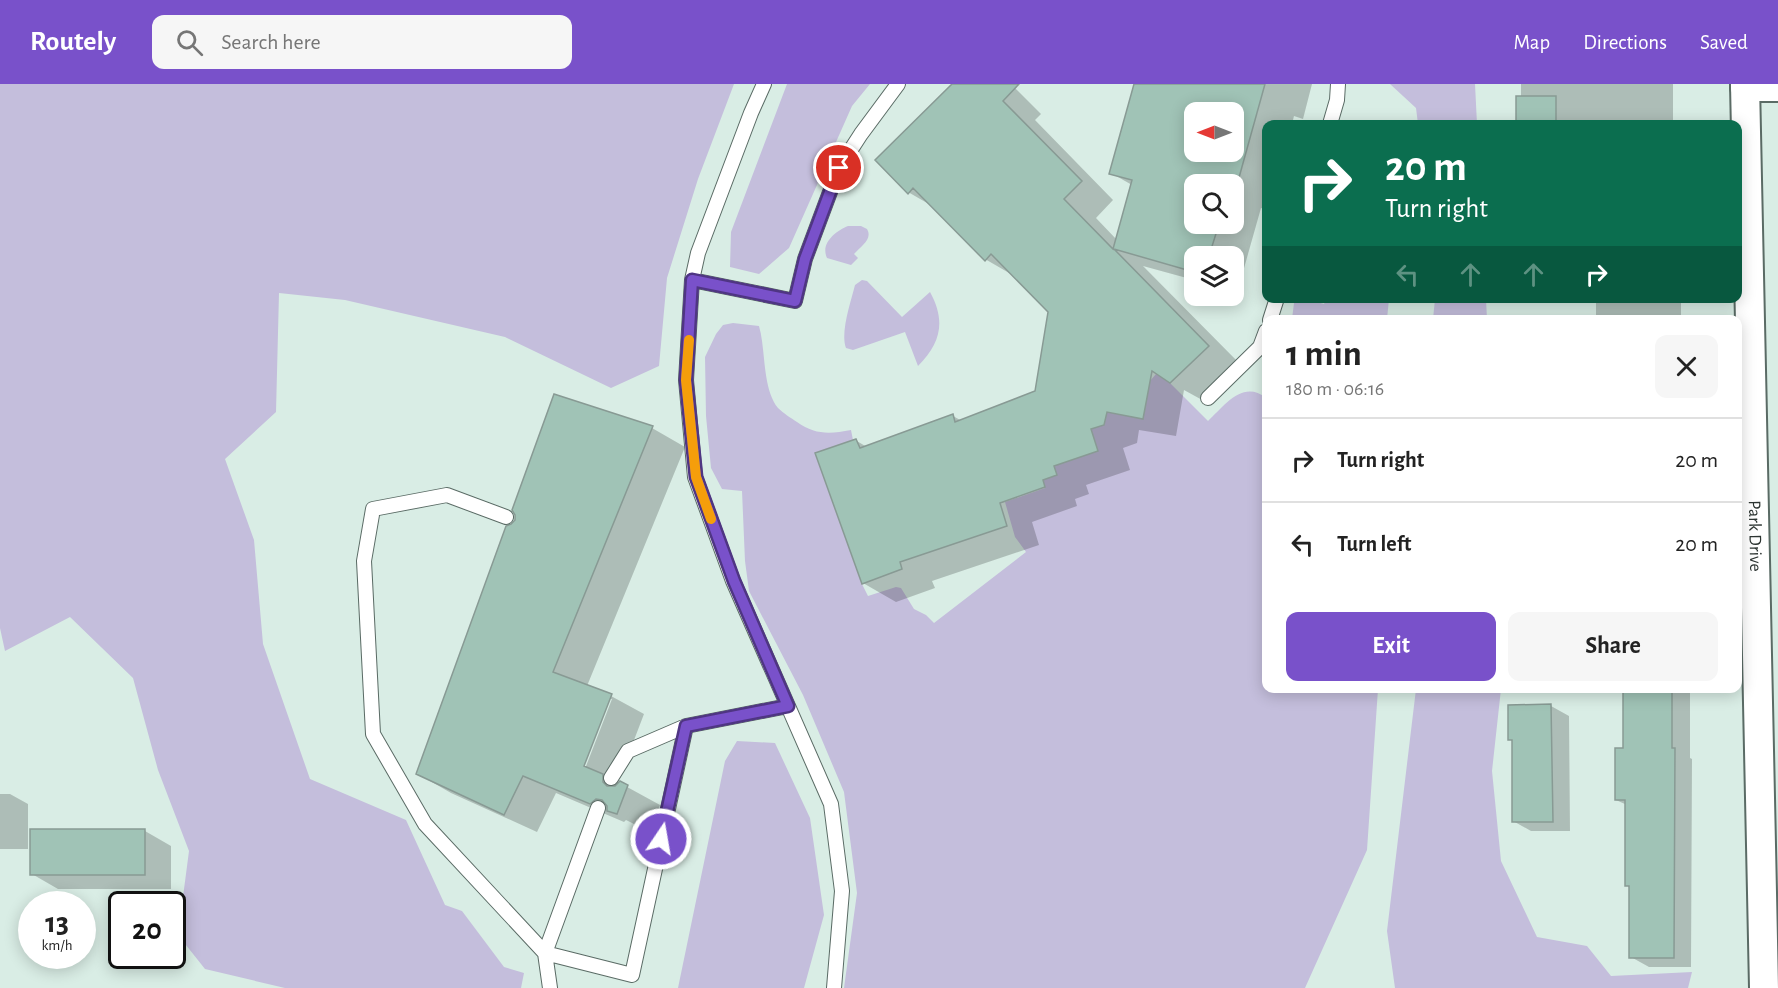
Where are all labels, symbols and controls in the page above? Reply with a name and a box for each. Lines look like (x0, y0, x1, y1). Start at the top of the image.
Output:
search box (152, 15, 572, 69)
icon: search (173, 26, 206, 59)
text: Routely (30, 28, 116, 56)
text: Search here (221, 31, 321, 53)
text: Map (1514, 32, 1550, 53)
text: Directions (1583, 32, 1667, 53)
text: Saved (1700, 32, 1748, 53)
north arrow (1184, 102, 1244, 162)
map controls (1184, 102, 1244, 306)
pin (813, 142, 864, 193)
icon: right (1286, 144, 1364, 222)
text: 20 m (1385, 146, 1467, 188)
icon: arrive (822, 151, 855, 184)
button: search (1184, 174, 1244, 234)
text: Turn right (1385, 195, 1488, 222)
button: layers (1184, 246, 1244, 306)
icon: left (1391, 258, 1424, 291)
icon: ahead (1454, 258, 1487, 291)
icon: ahead (1517, 258, 1550, 291)
icon: right (1580, 258, 1613, 291)
button: close (1655, 335, 1718, 398)
text: 1 min (1286, 336, 1362, 372)
text: 180 m · 06:16 (1286, 379, 1384, 399)
icon: right (1286, 444, 1319, 477)
text: Turn right (1337, 449, 1424, 471)
text: 20 m (1675, 449, 1718, 471)
street label: Park Drive (1745, 500, 1764, 572)
icon: left (1286, 528, 1319, 561)
text: Turn left (1337, 533, 1411, 555)
text: 20 m (1675, 533, 1718, 555)
button: Exit (1286, 612, 1496, 681)
button: Share (1508, 612, 1718, 681)
position arrow (629, 807, 693, 871)
speed limit sign: 20 (108, 891, 186, 969)
text: 13 (45, 908, 69, 938)
text: km/h (42, 938, 72, 953)

